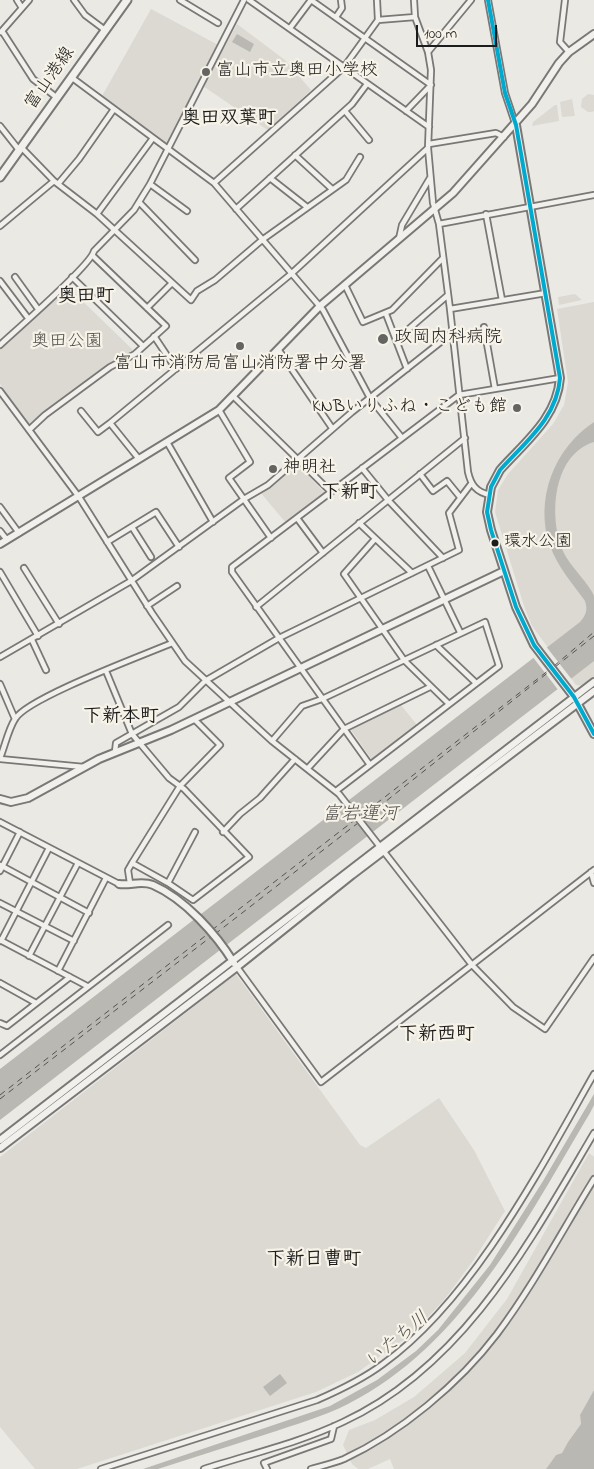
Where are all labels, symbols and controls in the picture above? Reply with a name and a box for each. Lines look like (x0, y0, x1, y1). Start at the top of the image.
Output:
scale bar (419, 15, 500, 47)
text: 100 m (424, 23, 457, 45)
street label: 富山港線 (22, 43, 80, 115)
place label: 富山市立奥田小学校 (216, 61, 378, 83)
marker: 富山市立奥田小学校 (200, 66, 212, 78)
district label: 奥田双葉町 (182, 109, 276, 131)
district label: 奥田町 (58, 287, 114, 309)
place label: 政岡内科病院 (394, 328, 502, 350)
park label: 奥田公園 (31, 332, 103, 354)
marker: 政岡内科病院 (376, 332, 390, 346)
marker: 富山市消防局富山消防署中分署 (234, 340, 246, 352)
place label: 富山市消防局富山消防署中分署 (114, 354, 366, 376)
place label: KNBいりふね・こども館 (312, 397, 507, 419)
marker: KNBいりふね・こども館 (511, 402, 523, 414)
place label: 神明社 (283, 458, 337, 480)
marker: 神明社 (267, 463, 279, 475)
district label: 下新町 (322, 483, 378, 505)
place label: 環水公園 (504, 533, 572, 553)
marker: 環水公園 (490, 538, 500, 548)
district label: 下新本町 (83, 707, 159, 729)
water label: 富岩運河 (322, 805, 398, 827)
district label: 下新西町 (399, 1025, 475, 1047)
district label: 下新日曹町 (267, 1250, 361, 1272)
water label: いたち川 (362, 1308, 434, 1374)

